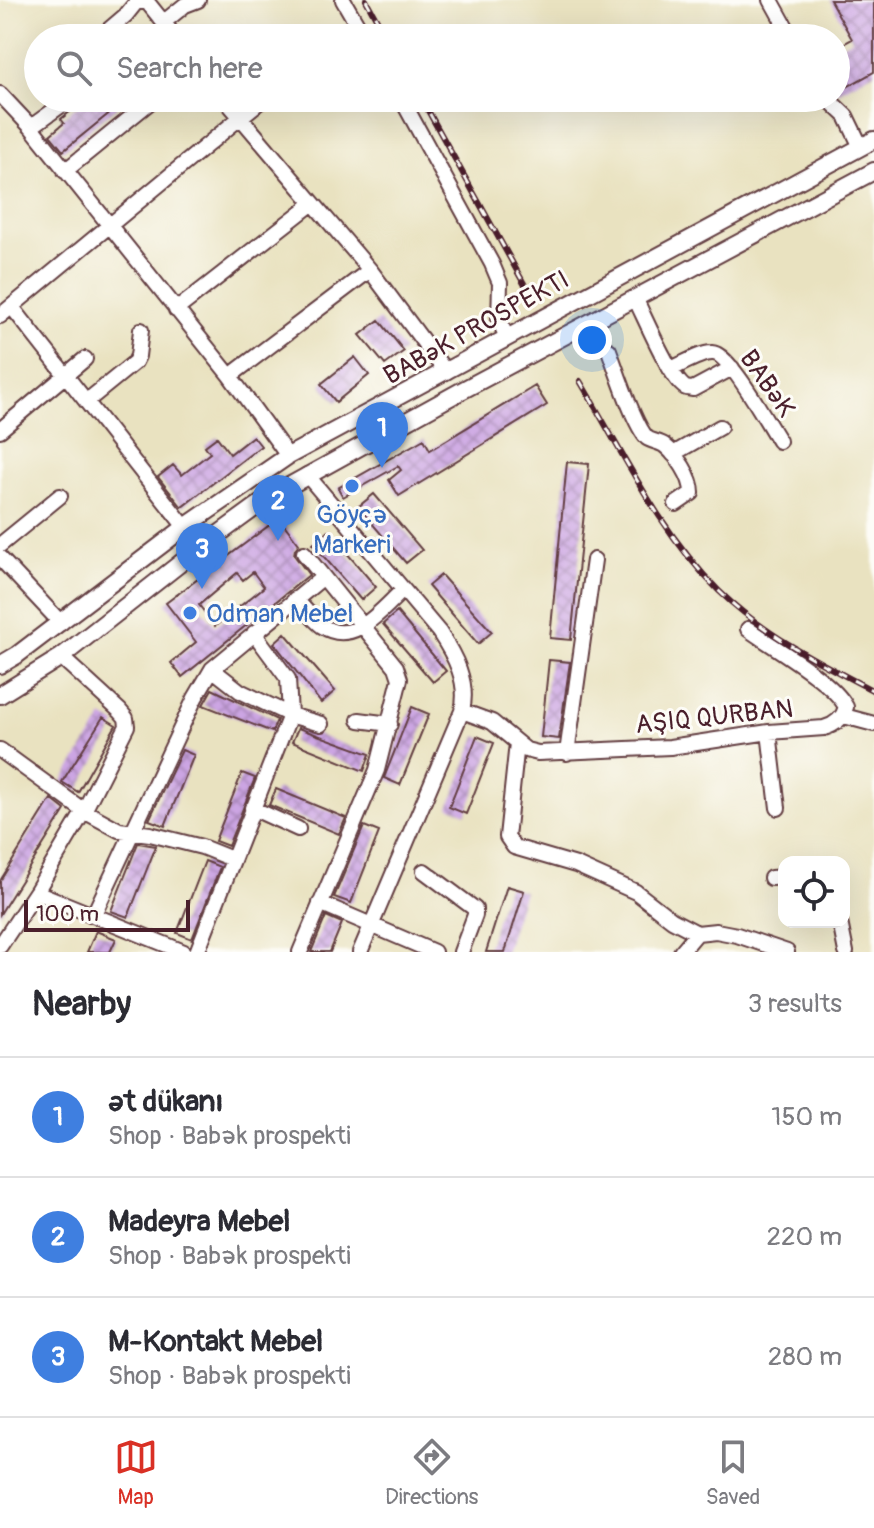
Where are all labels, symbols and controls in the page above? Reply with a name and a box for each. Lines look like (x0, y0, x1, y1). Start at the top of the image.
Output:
search box (24, 24, 850, 112)
icon: search (52, 46, 96, 90)
text: Search here (116, 50, 263, 87)
street label: BABƏK PROSPEKTI (378, 264, 575, 392)
your location (572, 320, 612, 360)
street label: BABƏK (733, 344, 802, 424)
pin: 1 (356, 402, 408, 468)
pin: 2 (252, 475, 304, 541)
marker: Göyçə Markeri (343, 477, 361, 495)
place label: Göyçə Markeri (313, 499, 391, 561)
pin: 3 (176, 523, 228, 589)
place label: Odman Mebel (206, 598, 353, 630)
marker: Odman Mebel (181, 604, 199, 622)
street label: AŞIQ QURBAN (634, 693, 795, 741)
map controls (778, 856, 850, 928)
button: locate (778, 856, 850, 928)
scale bar (24, 896, 190, 932)
text: 100 m (36, 900, 99, 928)
text: Nearby (32, 983, 131, 1026)
text: 3 results (748, 988, 842, 1020)
text: Ət dükanı (108, 1083, 223, 1120)
text: 1 (53, 1101, 63, 1133)
text: 150 m (771, 1101, 842, 1133)
text: Shop · Babək prospekti (108, 1120, 351, 1152)
text: Madeyra Mebel (108, 1203, 290, 1240)
text: 2 (51, 1221, 65, 1253)
text: 220 m (766, 1221, 842, 1253)
text: Shop · Babək prospekti (108, 1240, 351, 1272)
text: M-Kontakt Mebel (108, 1323, 323, 1360)
text: 3 (51, 1341, 65, 1373)
text: 280 m (768, 1341, 842, 1373)
text: Shop · Babək prospekti (108, 1360, 351, 1392)
tab: Map (114, 1435, 158, 1511)
tab: Directions (385, 1435, 478, 1511)
tab: Saved (706, 1435, 760, 1511)

